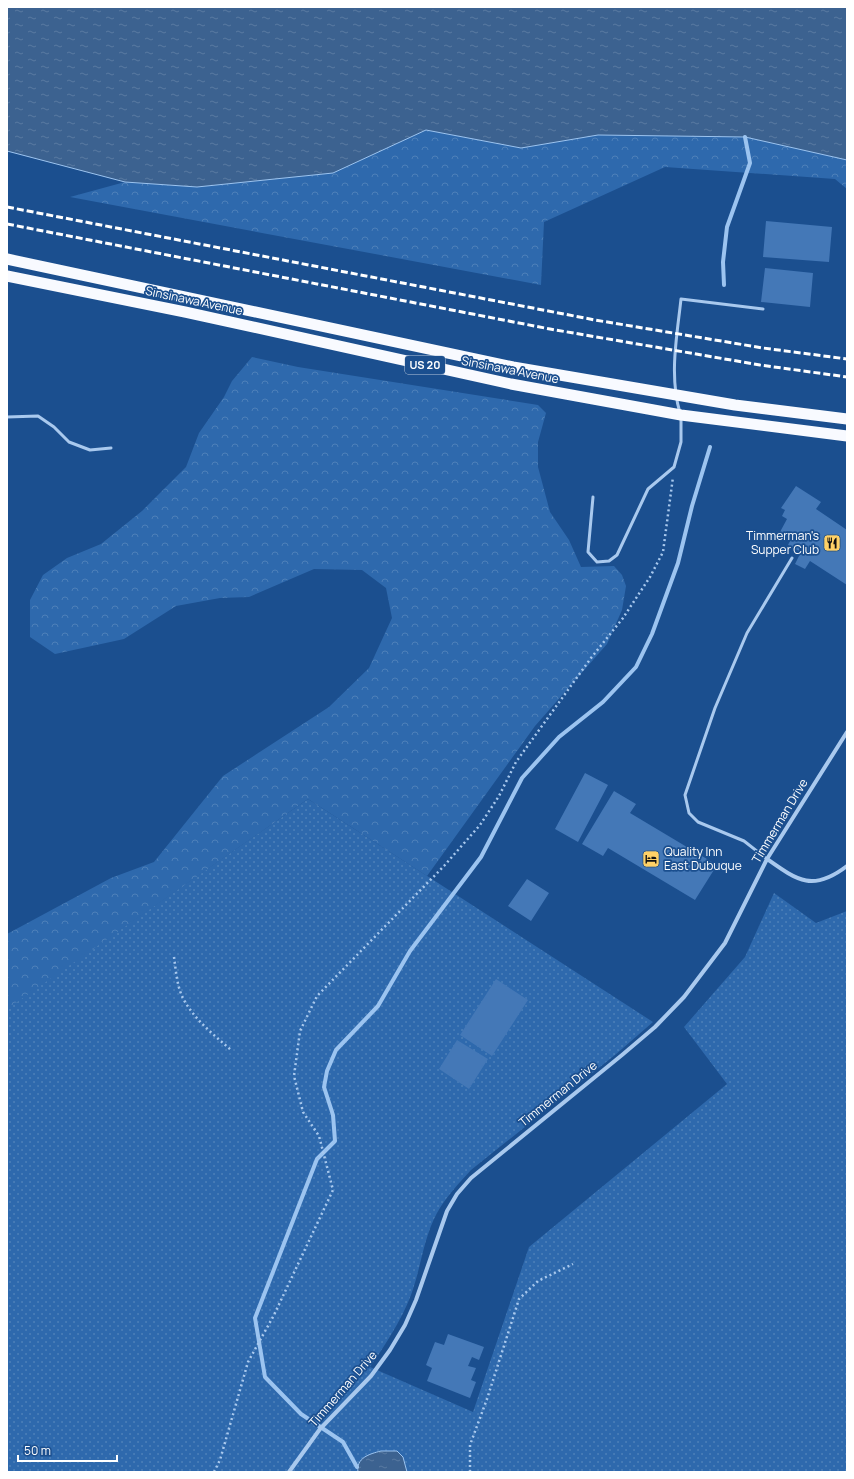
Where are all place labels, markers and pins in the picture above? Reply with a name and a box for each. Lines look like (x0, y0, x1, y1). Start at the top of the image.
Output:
place label: Timmerman's Supper Club (746, 527, 819, 558)
restaurant icon: Timmerman's Supper Club (822, 533, 842, 553)
place label: Quality Inn East Dubuque (664, 843, 742, 874)
hotel icon: Quality Inn East Dubuque (641, 849, 661, 869)

